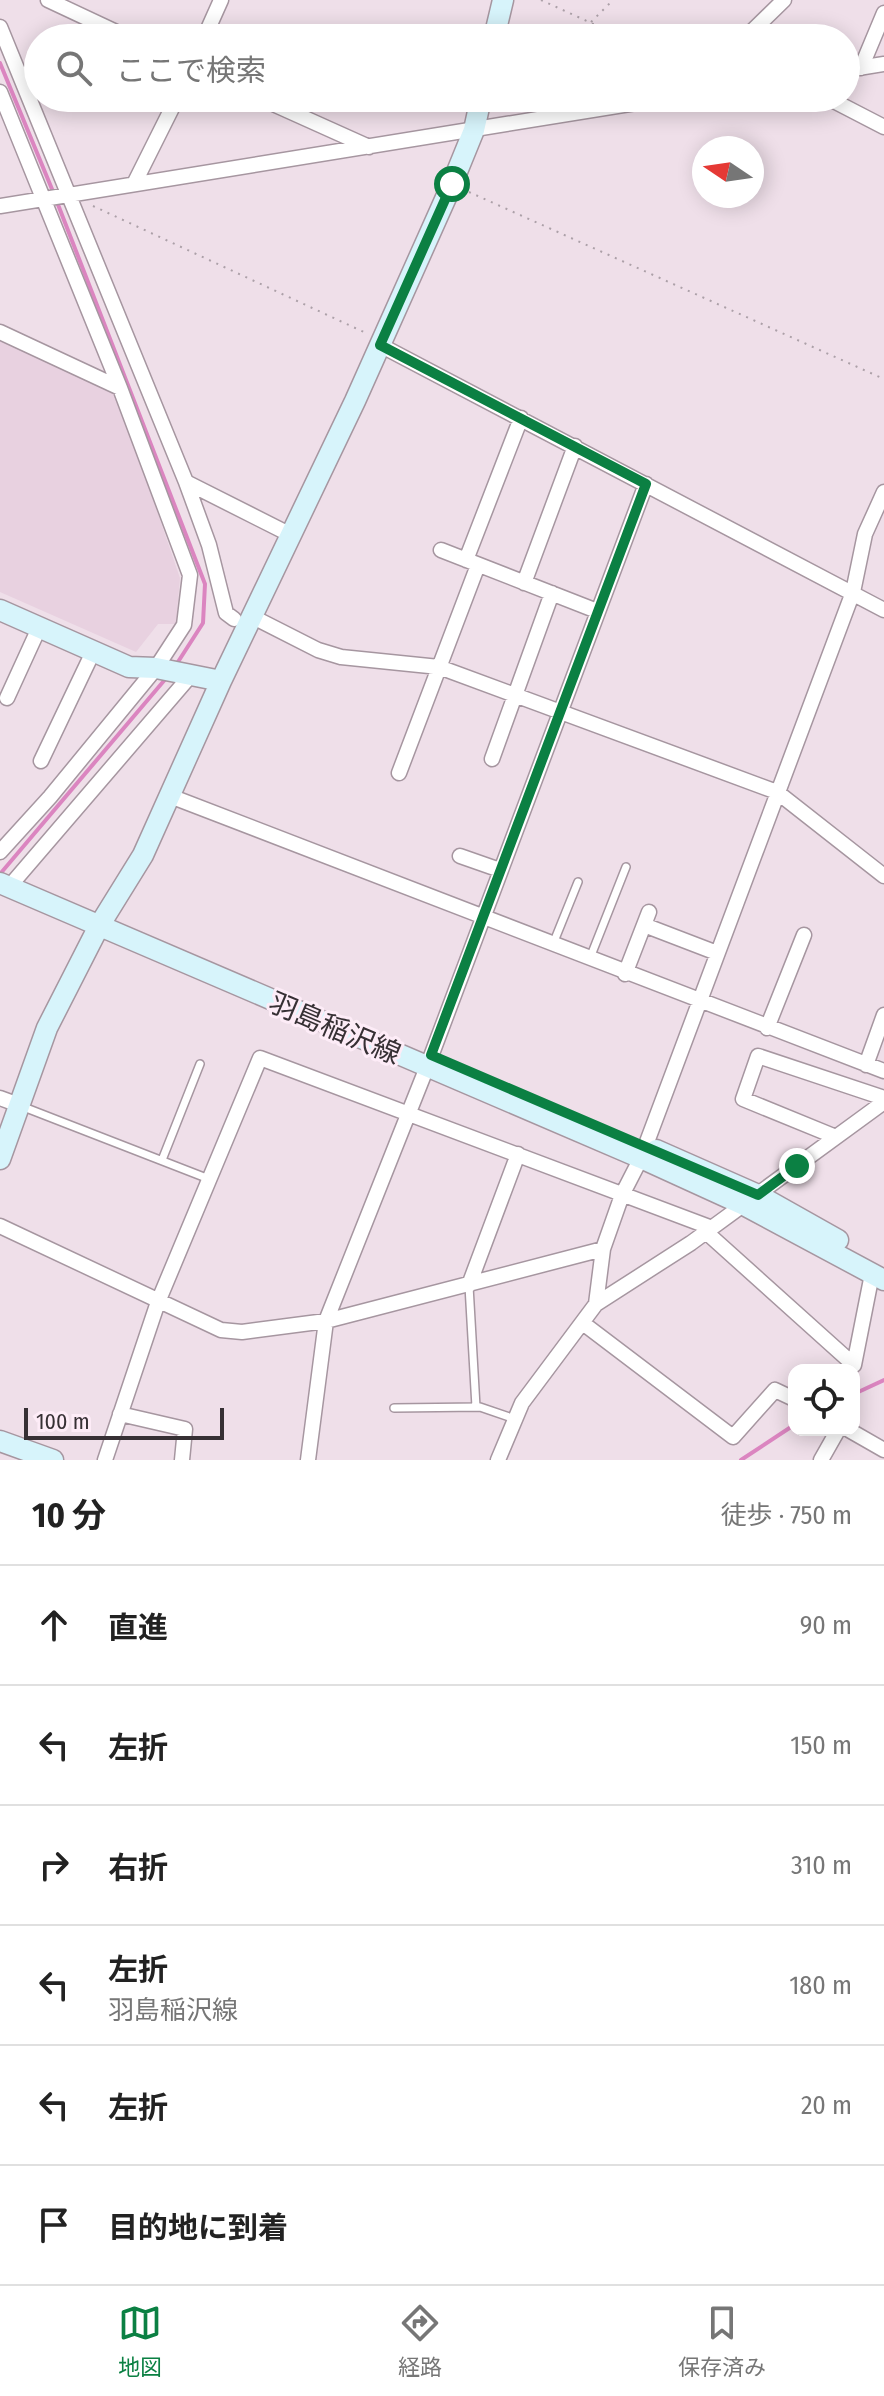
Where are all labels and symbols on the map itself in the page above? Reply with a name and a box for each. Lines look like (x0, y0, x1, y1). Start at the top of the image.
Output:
north arrow (692, 136, 764, 208)
route start (434, 166, 470, 202)
street label: 羽島稲沢線 (264, 986, 406, 1071)
route end (779, 1148, 815, 1184)
scale bar (24, 1404, 224, 1440)

